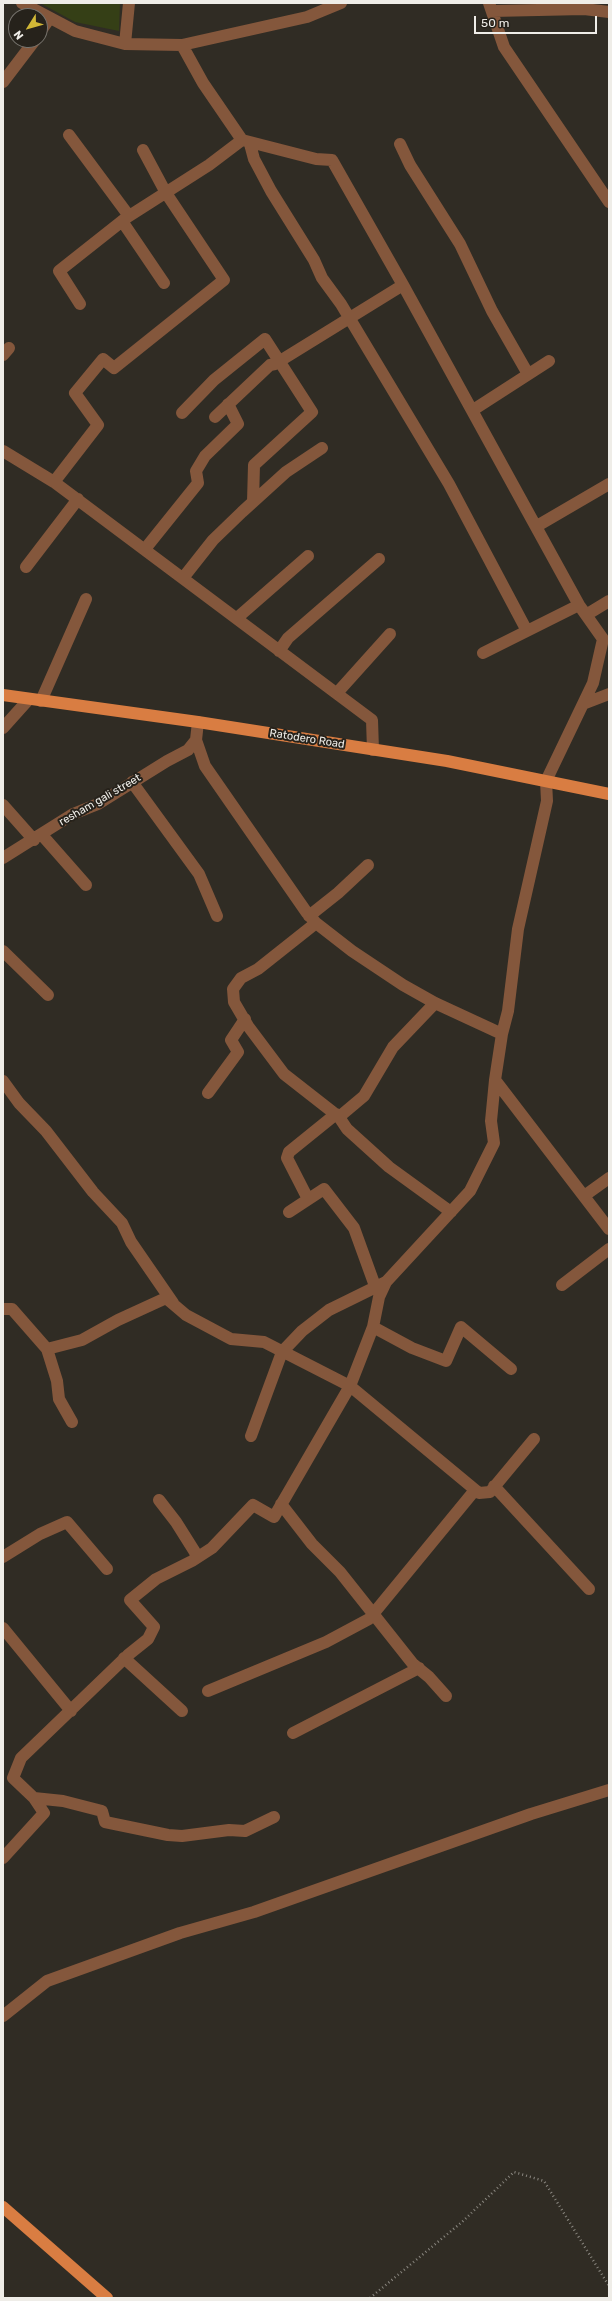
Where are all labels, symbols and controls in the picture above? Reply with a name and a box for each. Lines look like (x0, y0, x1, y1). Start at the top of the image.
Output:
north arrow (8, 8, 48, 48)
scale bar (476, 8, 599, 34)
text: 50 m (481, 16, 509, 30)
text: N (11, 28, 26, 42)
street label: Ratodero Road (269, 727, 345, 751)
street label: resham gali street (57, 771, 143, 829)

